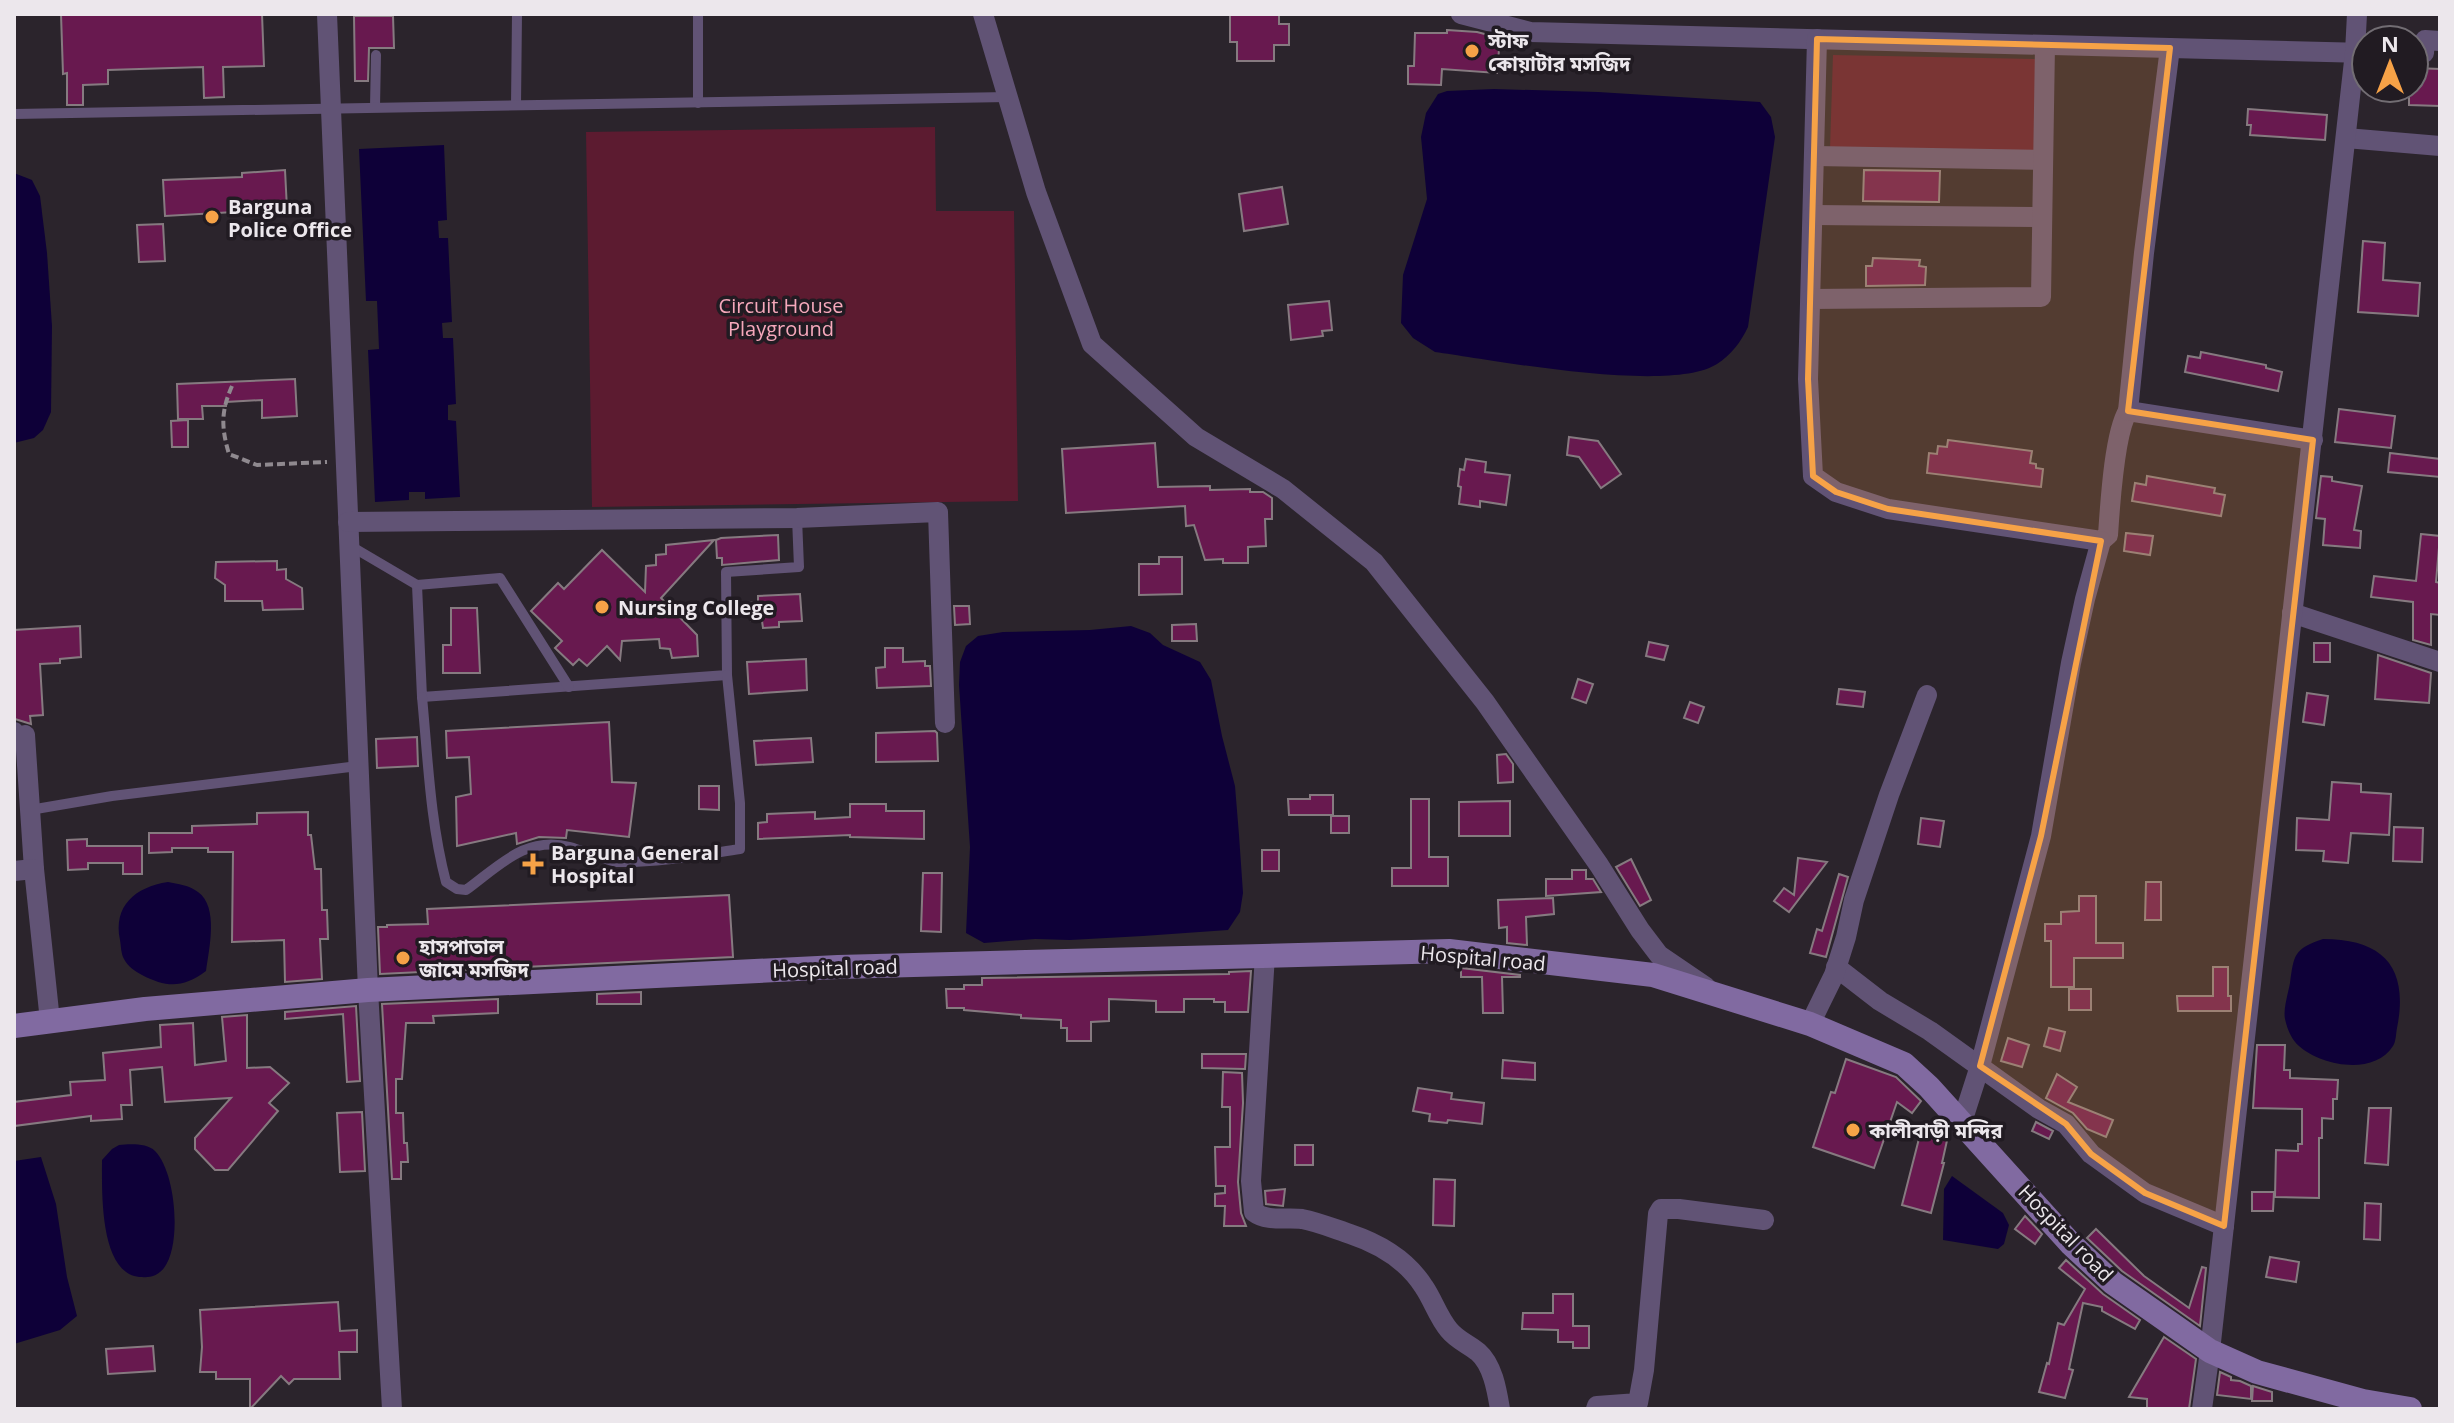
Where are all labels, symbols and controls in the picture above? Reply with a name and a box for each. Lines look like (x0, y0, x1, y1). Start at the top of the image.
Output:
north arrow (2350, 24, 2430, 104)
place label: স্টাফ কোয়াটার মসজিদ (1487, 27, 1631, 77)
text: N (2381, 28, 2399, 58)
marker: স্টাফ কোয়াটার মসজিদ (1463, 42, 1481, 60)
place label: Barguna Police Office (228, 193, 352, 243)
marker: Barguna Police Office (203, 208, 221, 226)
park label: Circuit House Playground (719, 292, 843, 342)
place label: Nursing College (618, 594, 774, 621)
marker: Nursing College (593, 598, 611, 616)
place label: Barguna General Hospital (551, 839, 719, 889)
marker: Barguna General Hospital (522, 853, 544, 875)
place label: হাসপাতাল জামে মসজিদ (418, 933, 529, 983)
street label: Hospital road (1419, 939, 1547, 977)
marker: হাসপাতাল জামে মসজিদ (394, 949, 412, 967)
street label: Hospital road (772, 952, 898, 984)
place label: কালীবাড়ী মন্দির (1868, 1117, 2003, 1144)
marker: কালীবাড়ী মন্দির (1844, 1121, 1862, 1139)
street label: Hospital road (2013, 1178, 2119, 1288)

